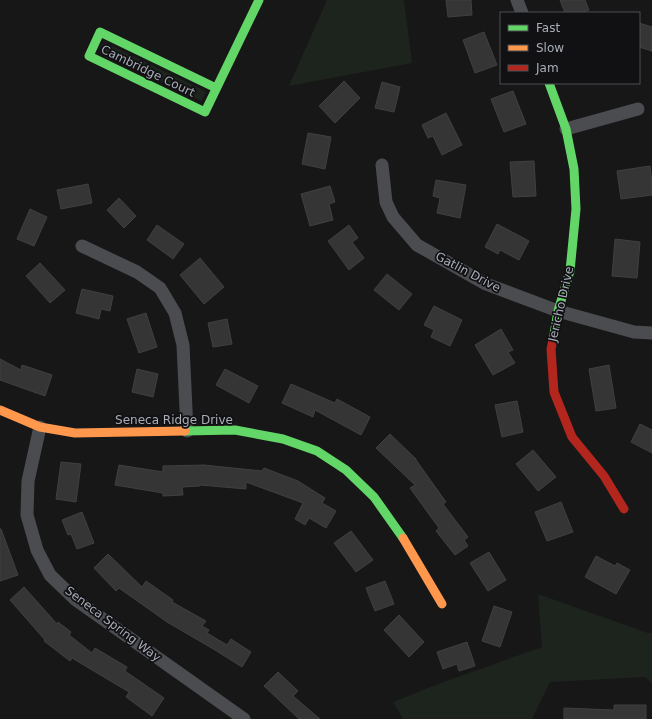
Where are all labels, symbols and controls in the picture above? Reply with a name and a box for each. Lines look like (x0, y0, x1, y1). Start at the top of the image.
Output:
legend (500, 12, 640, 84)
text: Fast (536, 21, 560, 35)
text: Slow (536, 41, 564, 55)
street label: Cambridge Court (99, 42, 197, 100)
text: Jam (535, 61, 559, 75)
street label: Gatlin Drive (433, 249, 503, 295)
street label: Jericho Drive (545, 265, 576, 344)
street label: Seneca Ridge Drive (115, 413, 233, 427)
street label: Seneca Spring Way (63, 584, 163, 664)

